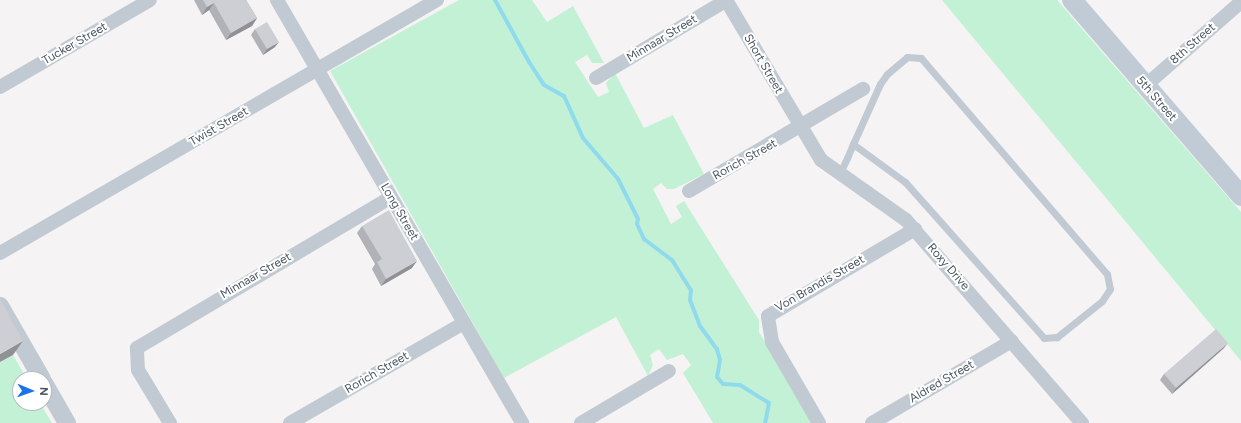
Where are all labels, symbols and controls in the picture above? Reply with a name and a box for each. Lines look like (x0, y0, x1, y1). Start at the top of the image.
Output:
street label: Minnaar Street (624, 12, 700, 66)
street label: Tucker Street (40, 20, 110, 68)
street label: 8th Street (1167, 20, 1219, 68)
street label: Short Street (740, 32, 786, 96)
street label: 5th Street (1133, 74, 1179, 124)
street label: Twist Street (187, 104, 251, 150)
street label: Rorich Street (710, 136, 780, 184)
street label: Long Street (377, 181, 421, 243)
street label: Roxy Drive (924, 241, 972, 293)
street label: Minnaar Street (218, 250, 294, 302)
street label: Von Brandis Street (773, 253, 867, 315)
street label: Rorich Street (343, 349, 411, 397)
street label: Aldred Street (907, 358, 977, 406)
north arrow (12, 371, 52, 411)
text: N (37, 387, 50, 396)

